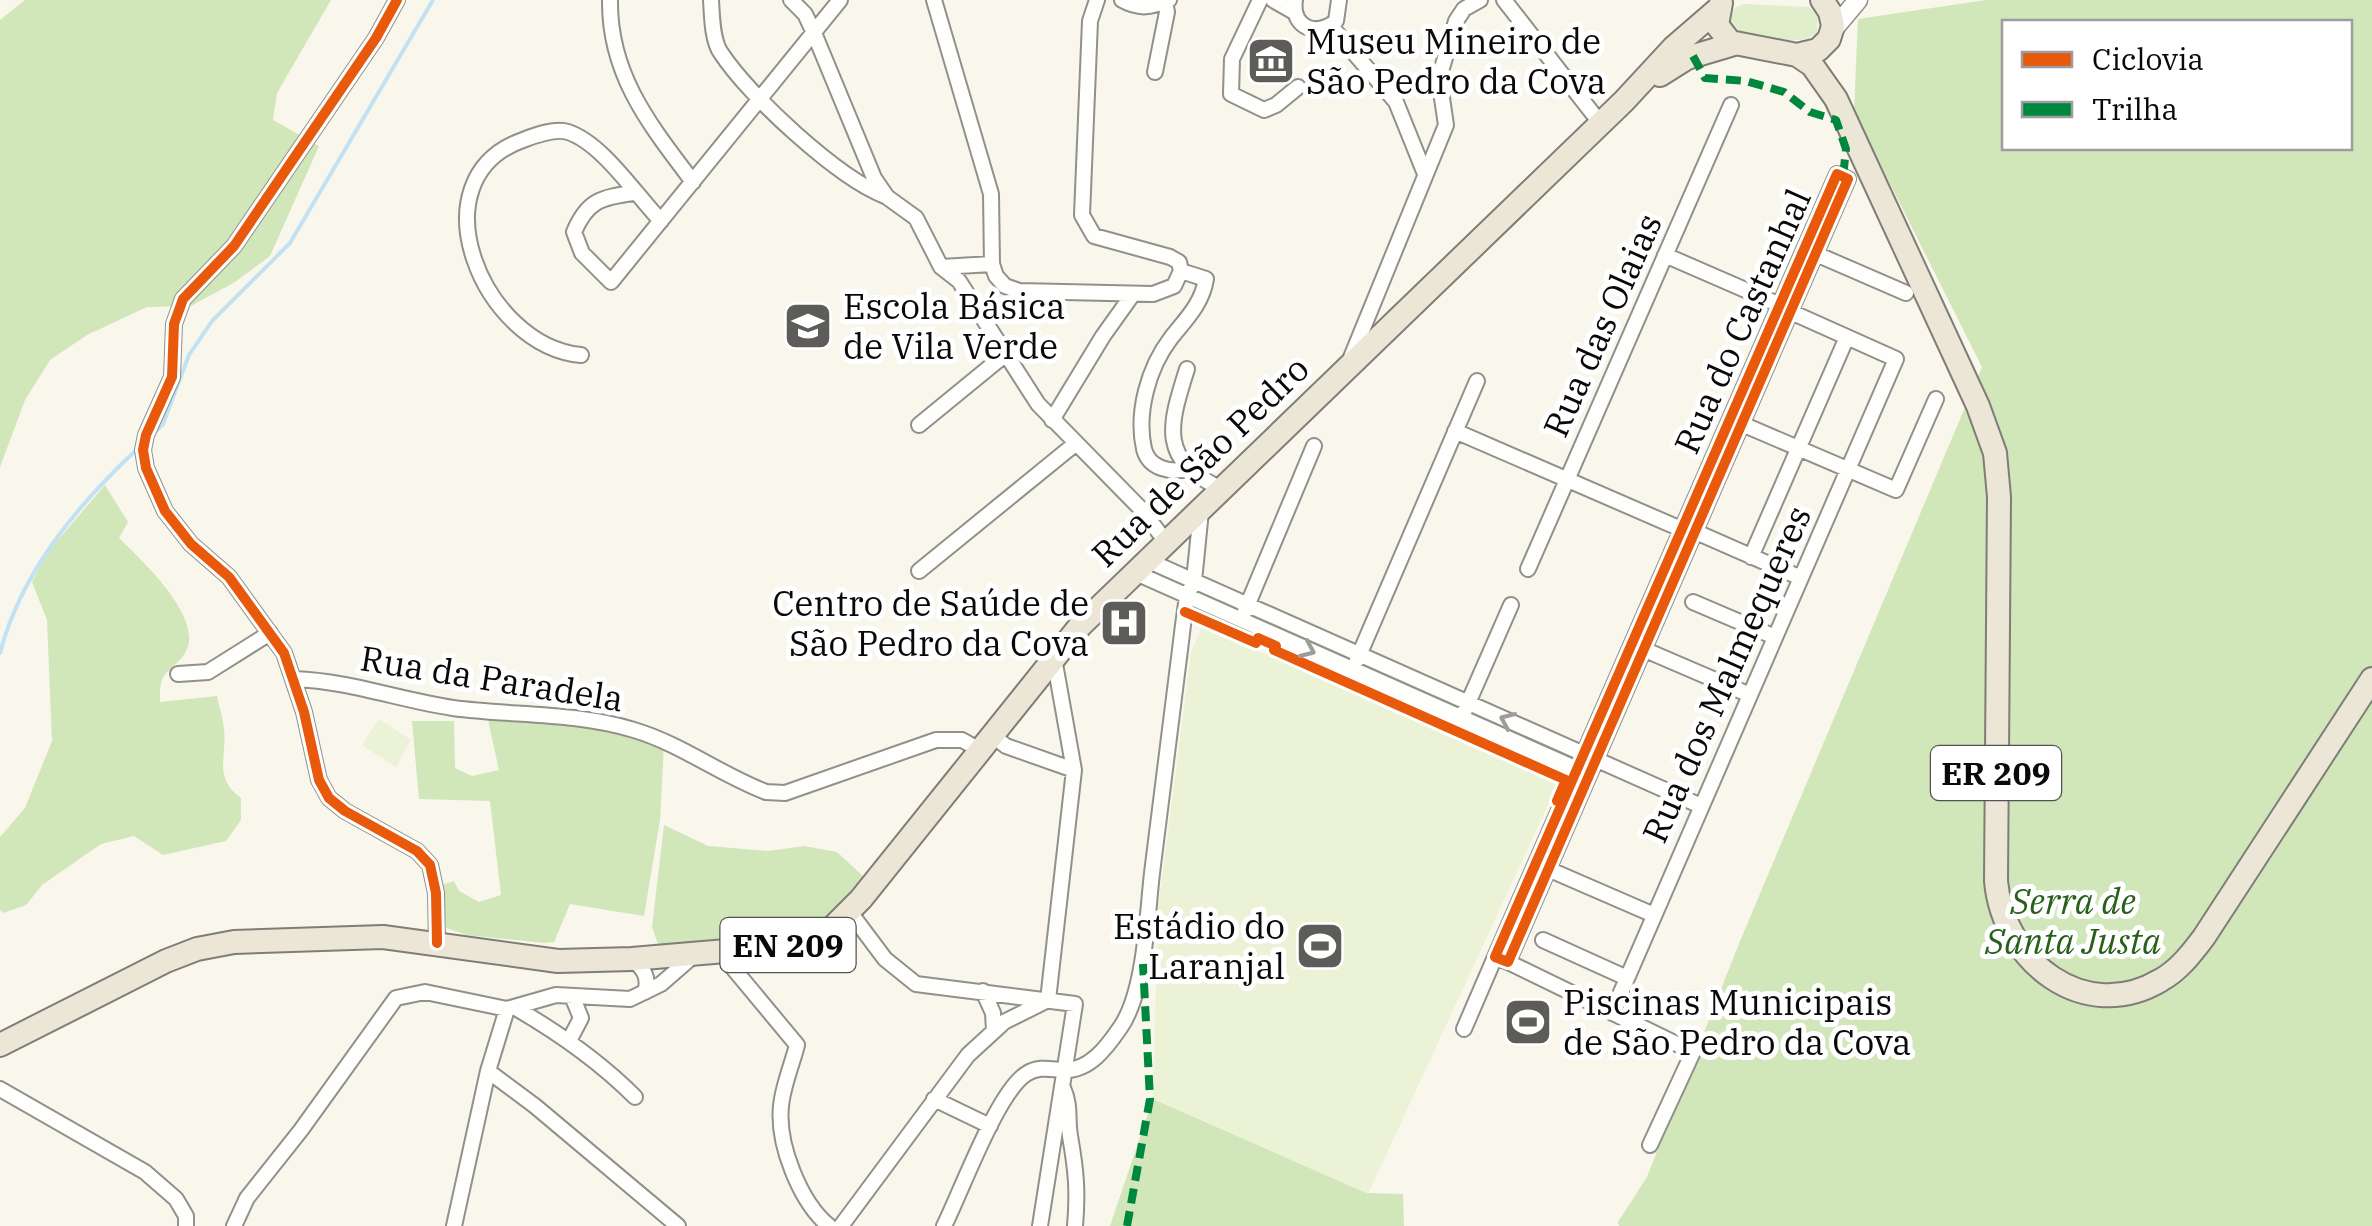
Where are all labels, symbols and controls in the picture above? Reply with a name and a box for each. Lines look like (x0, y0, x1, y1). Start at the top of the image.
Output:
place label: Museu Mineiro de São Pedro da Cova (1306, 18, 1606, 104)
legend (2002, 20, 2352, 150)
museum icon: Museu Mineiro de São Pedro da Cova (1245, 35, 1297, 87)
text: Ciclovia (2092, 39, 2204, 78)
text: Trilha (2092, 89, 2178, 128)
street label: Rua do Castanhal (1663, 181, 1821, 461)
street label: Rua das Olaias (1532, 206, 1672, 444)
place label: Escola Básica de Vila Verde (843, 283, 1065, 369)
school or university icon: Escola Básica de Vila Verde (782, 300, 834, 352)
street label: Rua de São Pedro (1082, 346, 1318, 576)
street label: Rua dos Malmequeres (1631, 498, 1821, 850)
place label: Centro de Saúde de São Pedro da Cova (772, 580, 1089, 666)
hospital icon: Centro de Saúde de São Pedro da Cova (1098, 597, 1150, 649)
street label: Rua da Paradela (357, 635, 627, 721)
one-way arrow (1298, 638, 1316, 658)
one-way arrow (1499, 712, 1517, 732)
road number: ER 209 (1931, 746, 2061, 800)
park label: Serra de Santa Justa (1984, 878, 2161, 964)
place label: Estádio do Laranjal (1113, 903, 1285, 989)
road number: EN 209 (720, 918, 856, 972)
sports icon: Estádio do Laranjal (1294, 920, 1346, 972)
place label: Piscinas Municipais de São Pedro da Cova (1563, 979, 1911, 1065)
sports icon: Piscinas Municipais de São Pedro da Cova (1502, 996, 1554, 1048)

